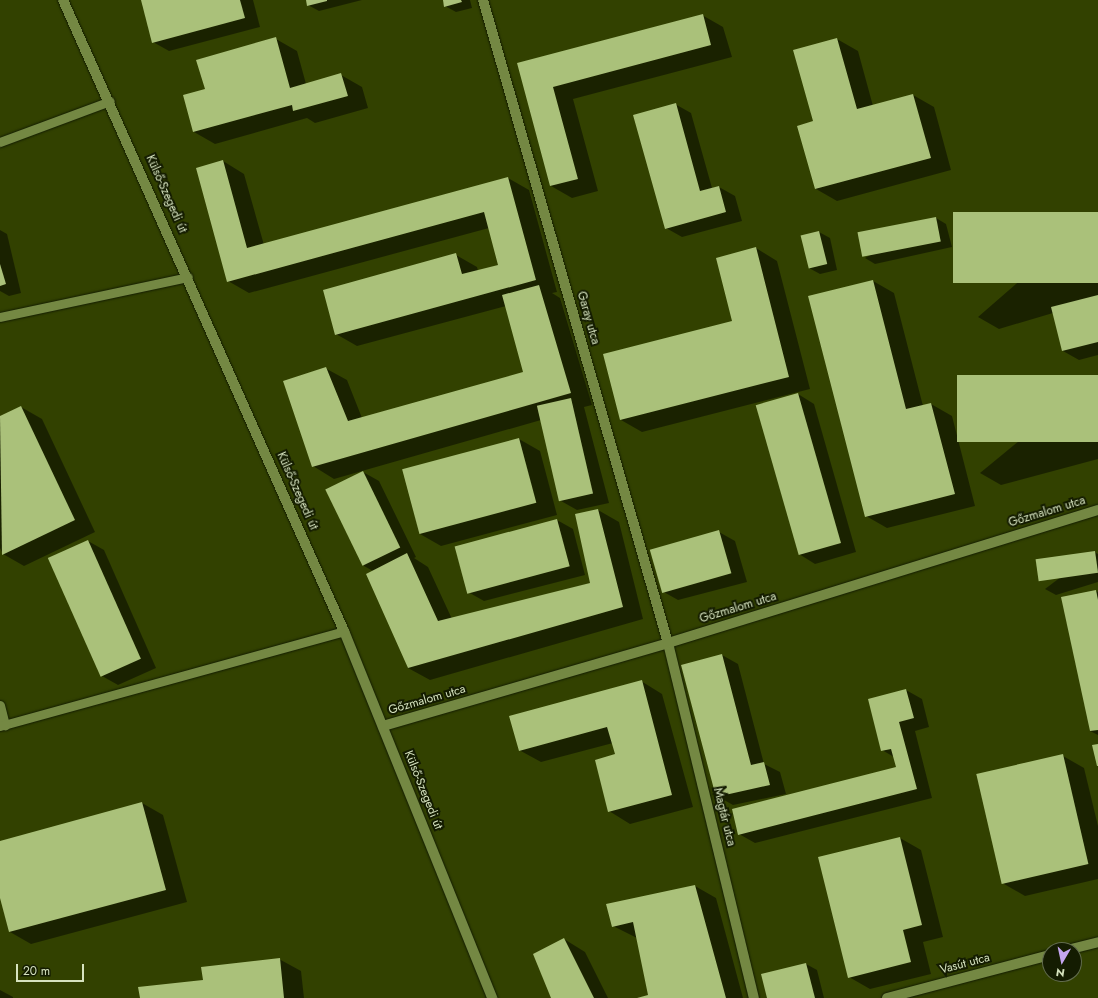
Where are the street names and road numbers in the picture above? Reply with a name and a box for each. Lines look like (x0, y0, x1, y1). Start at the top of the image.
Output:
street label: Külső-Szegedi út (142, 153, 190, 235)
street label: Garay utca (574, 290, 602, 346)
street label: Külső-Szegedi út (273, 450, 321, 532)
street label: Gőzmalom utca (1007, 493, 1087, 531)
street label: Gőzmalom utca (698, 589, 778, 627)
street label: Gőzmalom utca (387, 682, 467, 718)
street label: Külső-Szegedi út (401, 749, 445, 831)
street label: Magtár utca (710, 786, 738, 848)
street label: Vasút utca (939, 950, 991, 978)

